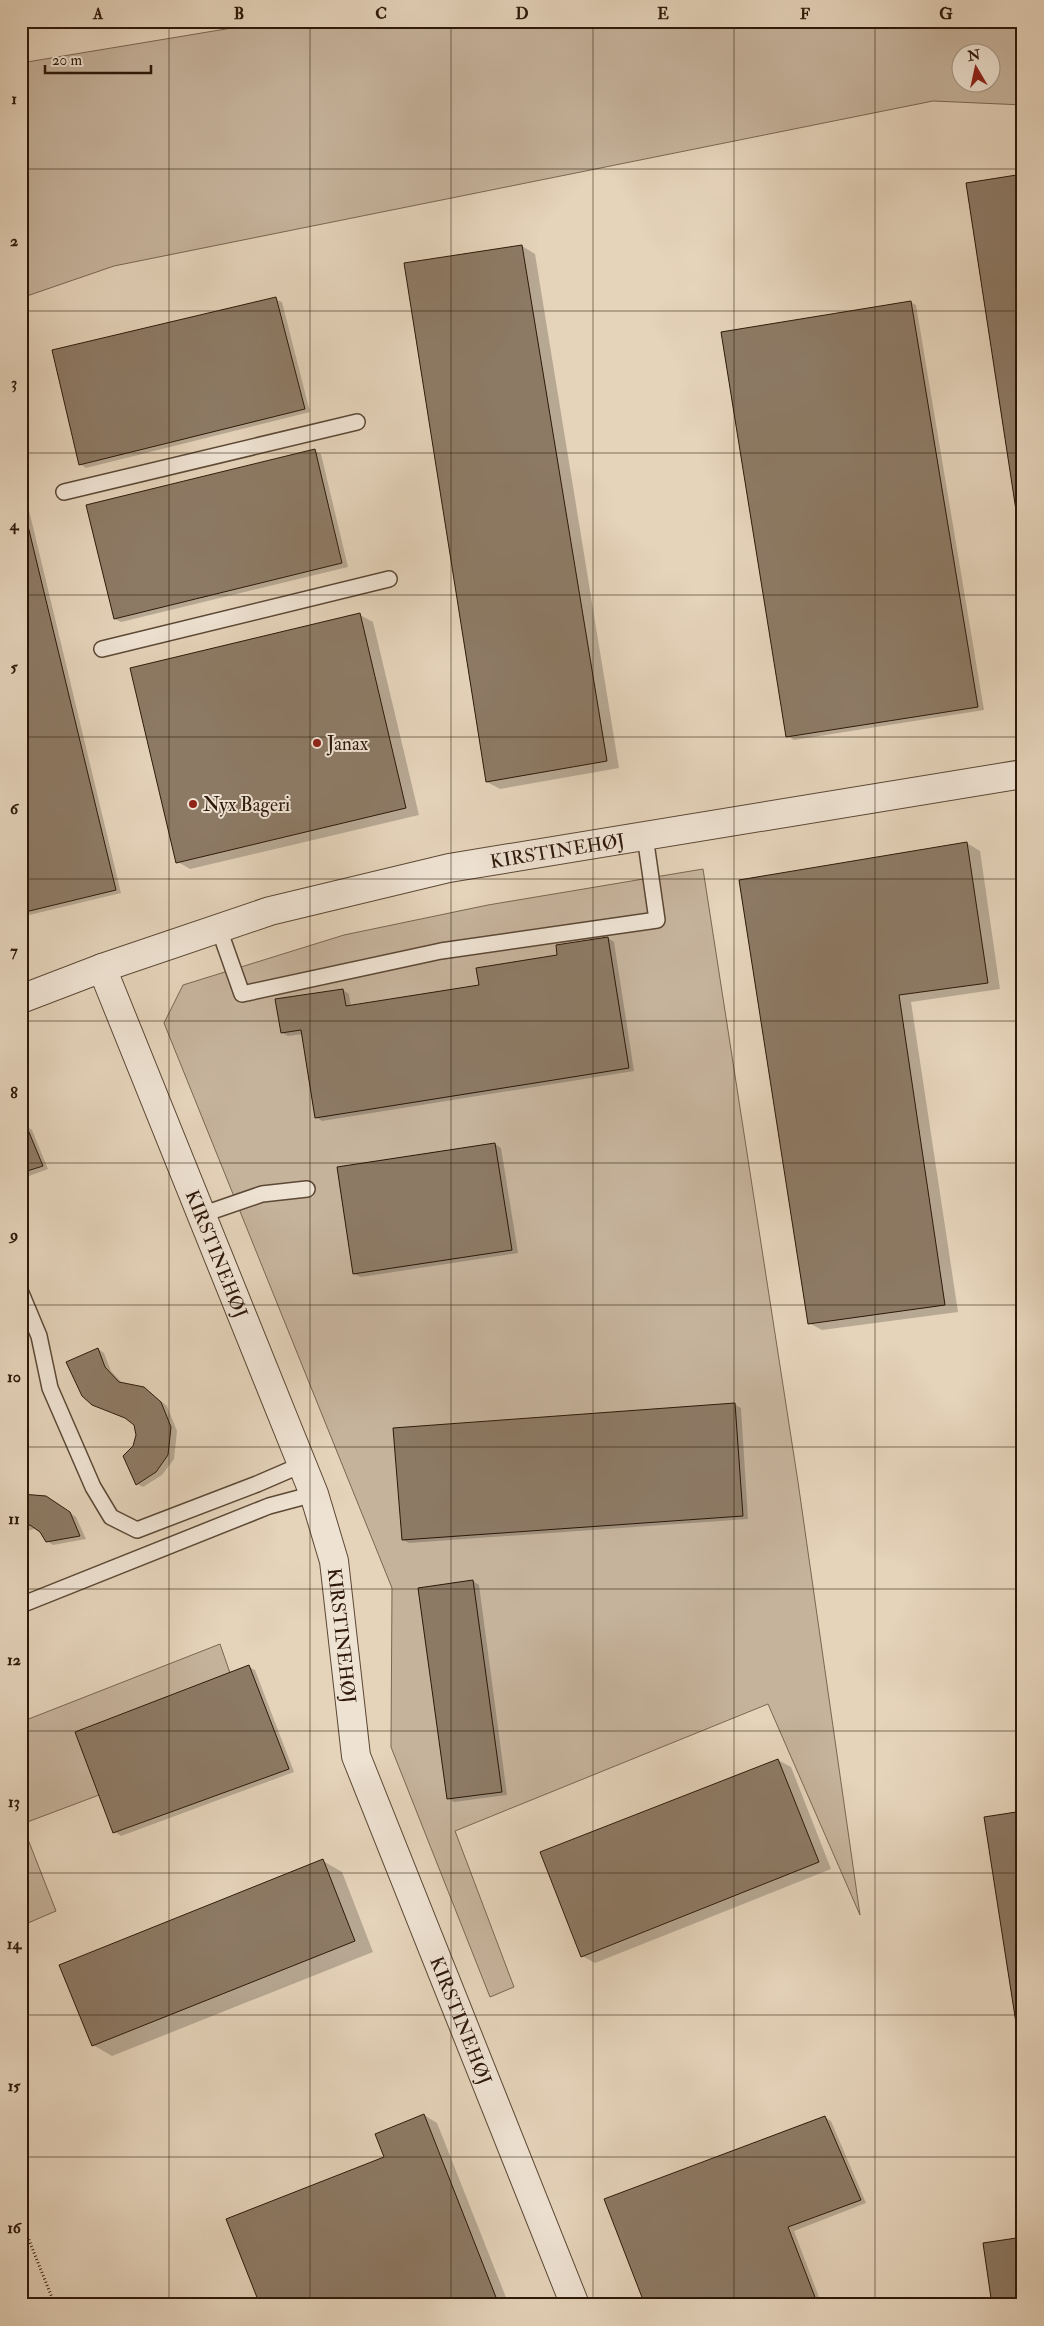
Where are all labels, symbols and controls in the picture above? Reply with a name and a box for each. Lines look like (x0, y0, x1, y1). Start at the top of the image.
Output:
text: A (92, 4, 104, 24)
text: B (234, 4, 244, 24)
text: C (375, 4, 387, 24)
text: D (515, 4, 529, 24)
text: E (657, 4, 669, 24)
text: F (800, 4, 810, 24)
text: G (939, 4, 953, 24)
scale bar (45, 42, 151, 74)
north arrow (952, 42, 1002, 92)
text: N (966, 46, 982, 65)
text: 20 m (52, 51, 82, 70)
text: 1 (11, 89, 17, 109)
text: 2 (10, 231, 18, 251)
text: 3 (11, 373, 17, 393)
text: 4 (9, 515, 20, 535)
text: 5 (10, 657, 18, 677)
place label: Janax (326, 732, 369, 756)
marker: Janax (311, 737, 323, 749)
place label: Nyx Bageri (203, 793, 290, 817)
marker: Nyx Bageri (187, 798, 199, 810)
text: 6 (10, 799, 20, 819)
street label: KIRSTINEHØJ (488, 828, 627, 874)
text: 7 (10, 941, 18, 961)
text: 8 (10, 1083, 18, 1103)
street label: KIRSTINEHØJ (180, 1186, 253, 1322)
text: 9 (8, 1225, 18, 1245)
text: 10 (7, 1367, 21, 1387)
text: 11 (8, 1509, 20, 1529)
street label: KIRSTINEHØJ (322, 1567, 361, 1705)
text: 12 (7, 1650, 21, 1670)
text: 13 (8, 1792, 20, 1812)
text: 14 (7, 1934, 23, 1954)
street label: KIRSTINEHØJ (424, 1953, 497, 2089)
text: 15 (8, 2076, 21, 2096)
text: 16 (7, 2218, 23, 2238)

